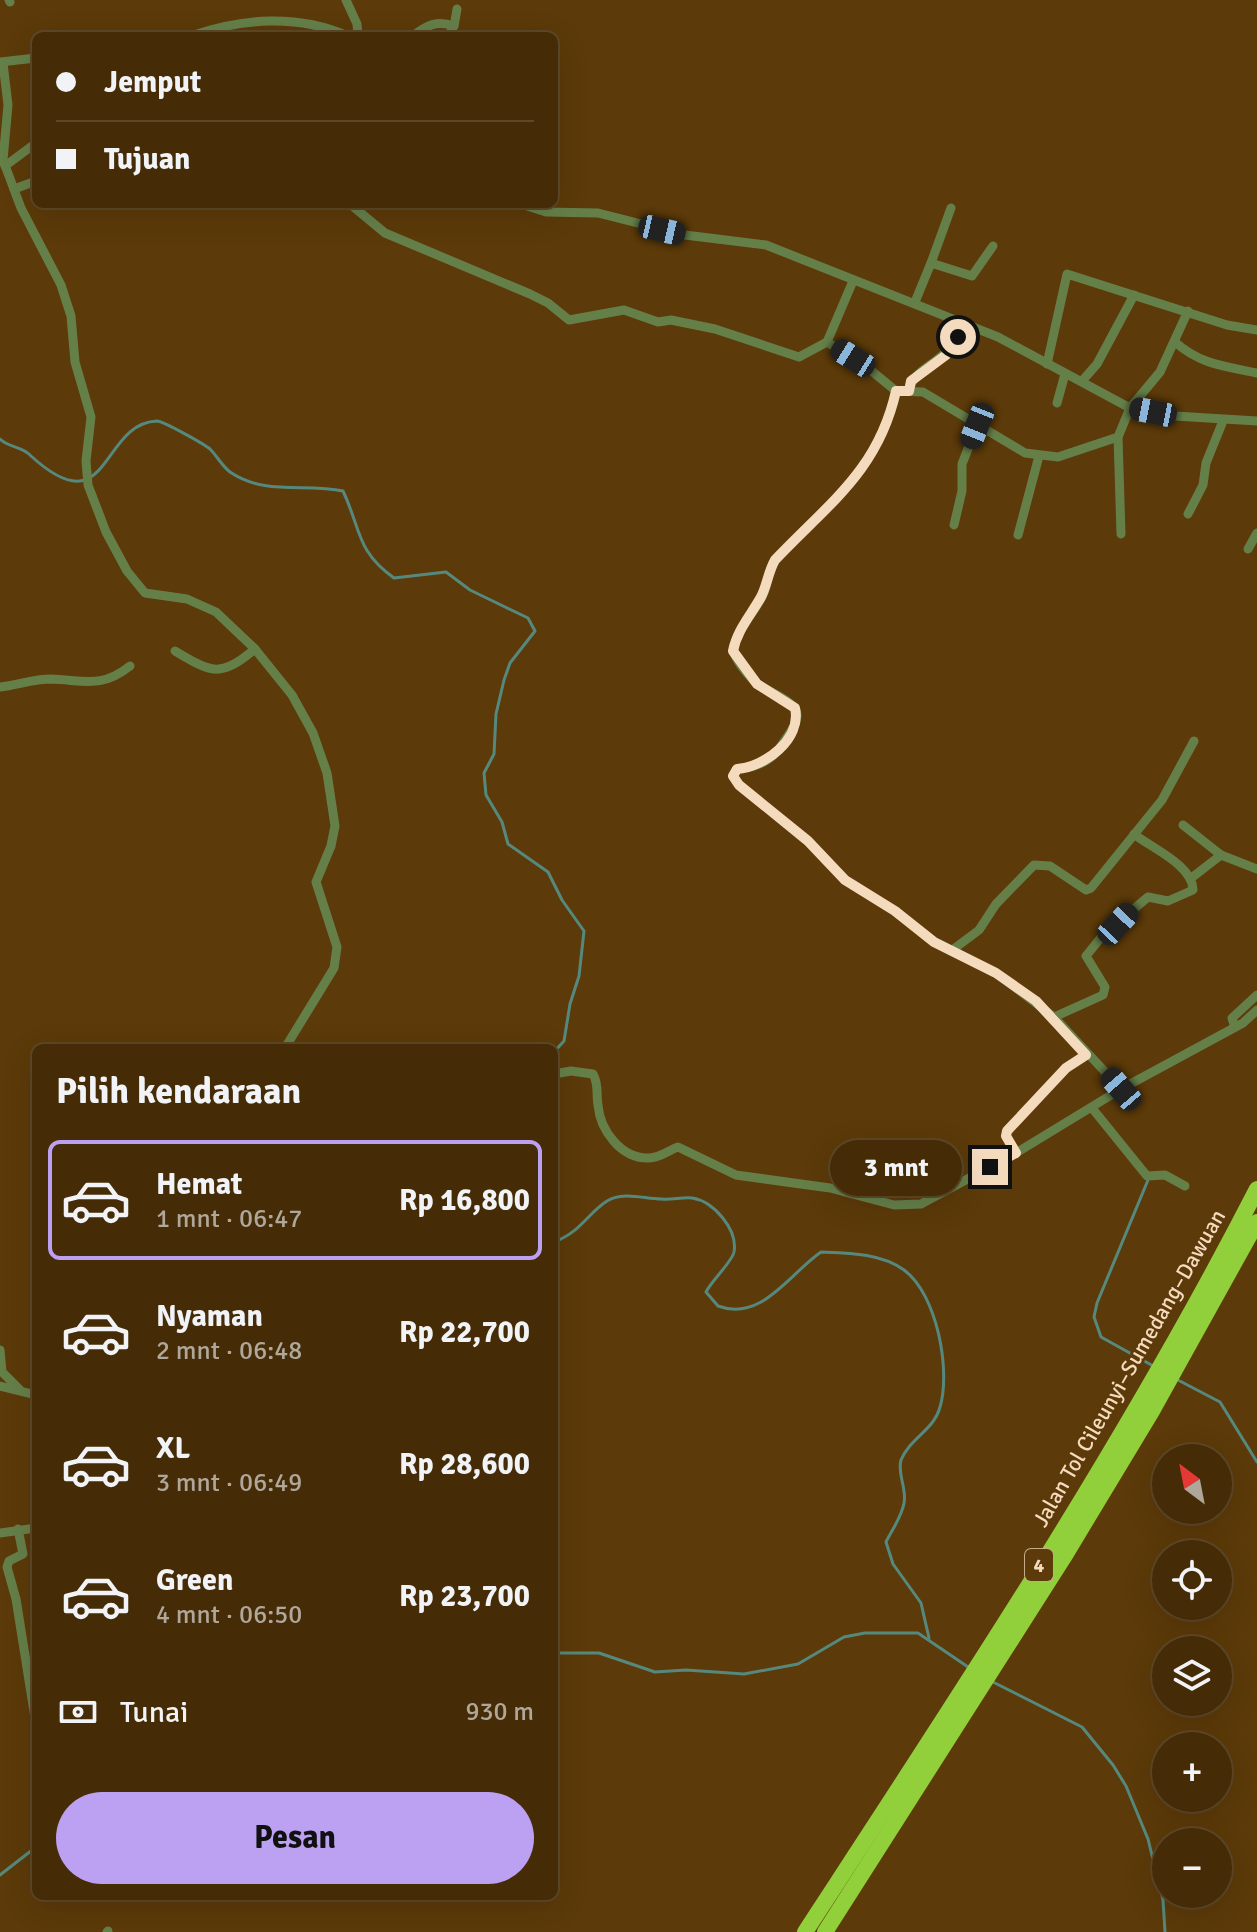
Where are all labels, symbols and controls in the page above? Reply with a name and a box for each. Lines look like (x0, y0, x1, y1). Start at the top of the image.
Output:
text: Jemput (104, 64, 201, 101)
text: Tujuan (104, 141, 191, 178)
car (636, 213, 688, 247)
route start (940, 319, 976, 355)
car (826, 335, 880, 381)
car (1127, 396, 1179, 428)
car (957, 399, 997, 453)
car (1093, 898, 1143, 950)
car (1096, 1063, 1146, 1115)
text: Pilih kendaraan (56, 1069, 301, 1114)
callout: 3 mnt (830, 1139, 962, 1195)
route end (972, 1149, 1008, 1185)
text: 3 mnt (864, 1152, 928, 1184)
icon: car (60, 1164, 132, 1236)
text: Hemat (156, 1166, 242, 1203)
text: Rp 16,800 (399, 1182, 530, 1219)
text: 1 mnt · 06:47 (156, 1203, 302, 1235)
street label: Jalan Tol Cileunyi–Sumedang–Dawuan (1027, 1205, 1231, 1531)
icon: car (60, 1296, 132, 1368)
text: Nyaman (156, 1298, 263, 1335)
text: Rp 22,700 (399, 1314, 530, 1351)
text: 2 mnt · 06:48 (156, 1335, 302, 1367)
icon: car (60, 1428, 132, 1500)
text: XL (156, 1430, 190, 1467)
north arrow (1152, 1444, 1232, 1524)
map controls (1152, 1444, 1232, 1908)
text: Rp 28,600 (399, 1446, 530, 1483)
text: 3 mnt · 06:49 (156, 1467, 302, 1499)
button: locate (1152, 1540, 1232, 1620)
road number: 4 (1025, 1549, 1053, 1581)
icon: car (60, 1560, 132, 1632)
text: Green (156, 1562, 233, 1599)
text: Rp 23,700 (399, 1578, 530, 1615)
text: 4 mnt · 06:50 (156, 1599, 302, 1631)
button: layers (1152, 1636, 1232, 1716)
icon: cash (56, 1690, 100, 1734)
text: Tunai (120, 1694, 188, 1731)
text: 930 m (465, 1696, 534, 1728)
button: + (1152, 1732, 1232, 1812)
button: Pesan (56, 1792, 534, 1884)
button: − (1152, 1828, 1232, 1908)

